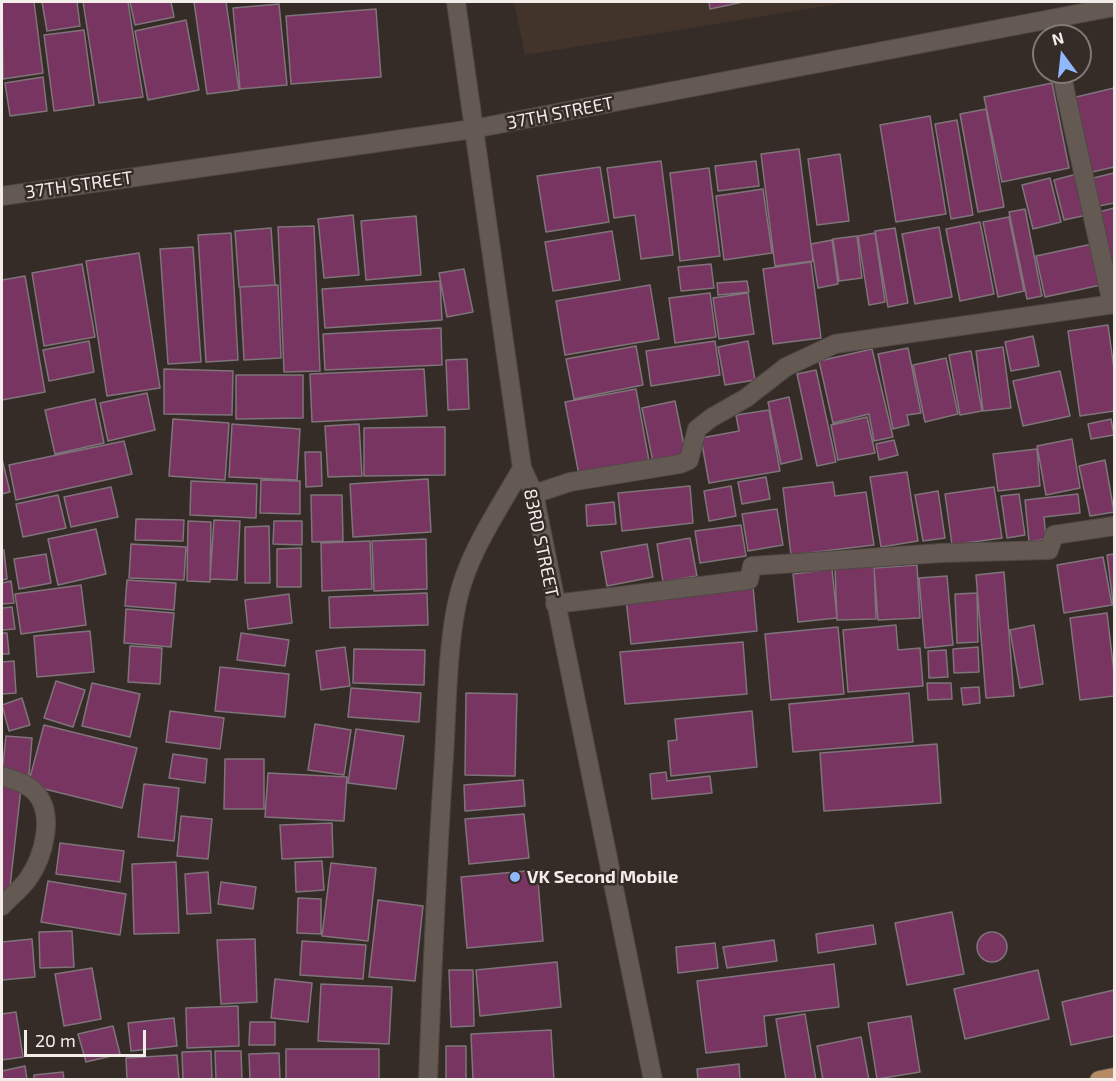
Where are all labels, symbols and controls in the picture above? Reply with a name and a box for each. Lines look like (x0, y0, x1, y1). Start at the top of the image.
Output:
north arrow (1032, 24, 1092, 84)
text: N (1050, 27, 1066, 49)
street label: 37TH STREET (505, 92, 615, 134)
street label: 37TH STREET (24, 167, 134, 203)
street label: 83RD STREET (519, 487, 563, 599)
place label: VK Second Mobile (527, 866, 678, 888)
marker: VK Second Mobile (508, 870, 522, 884)
scale bar (27, 1018, 148, 1056)
text: 20 m (35, 1029, 76, 1051)

